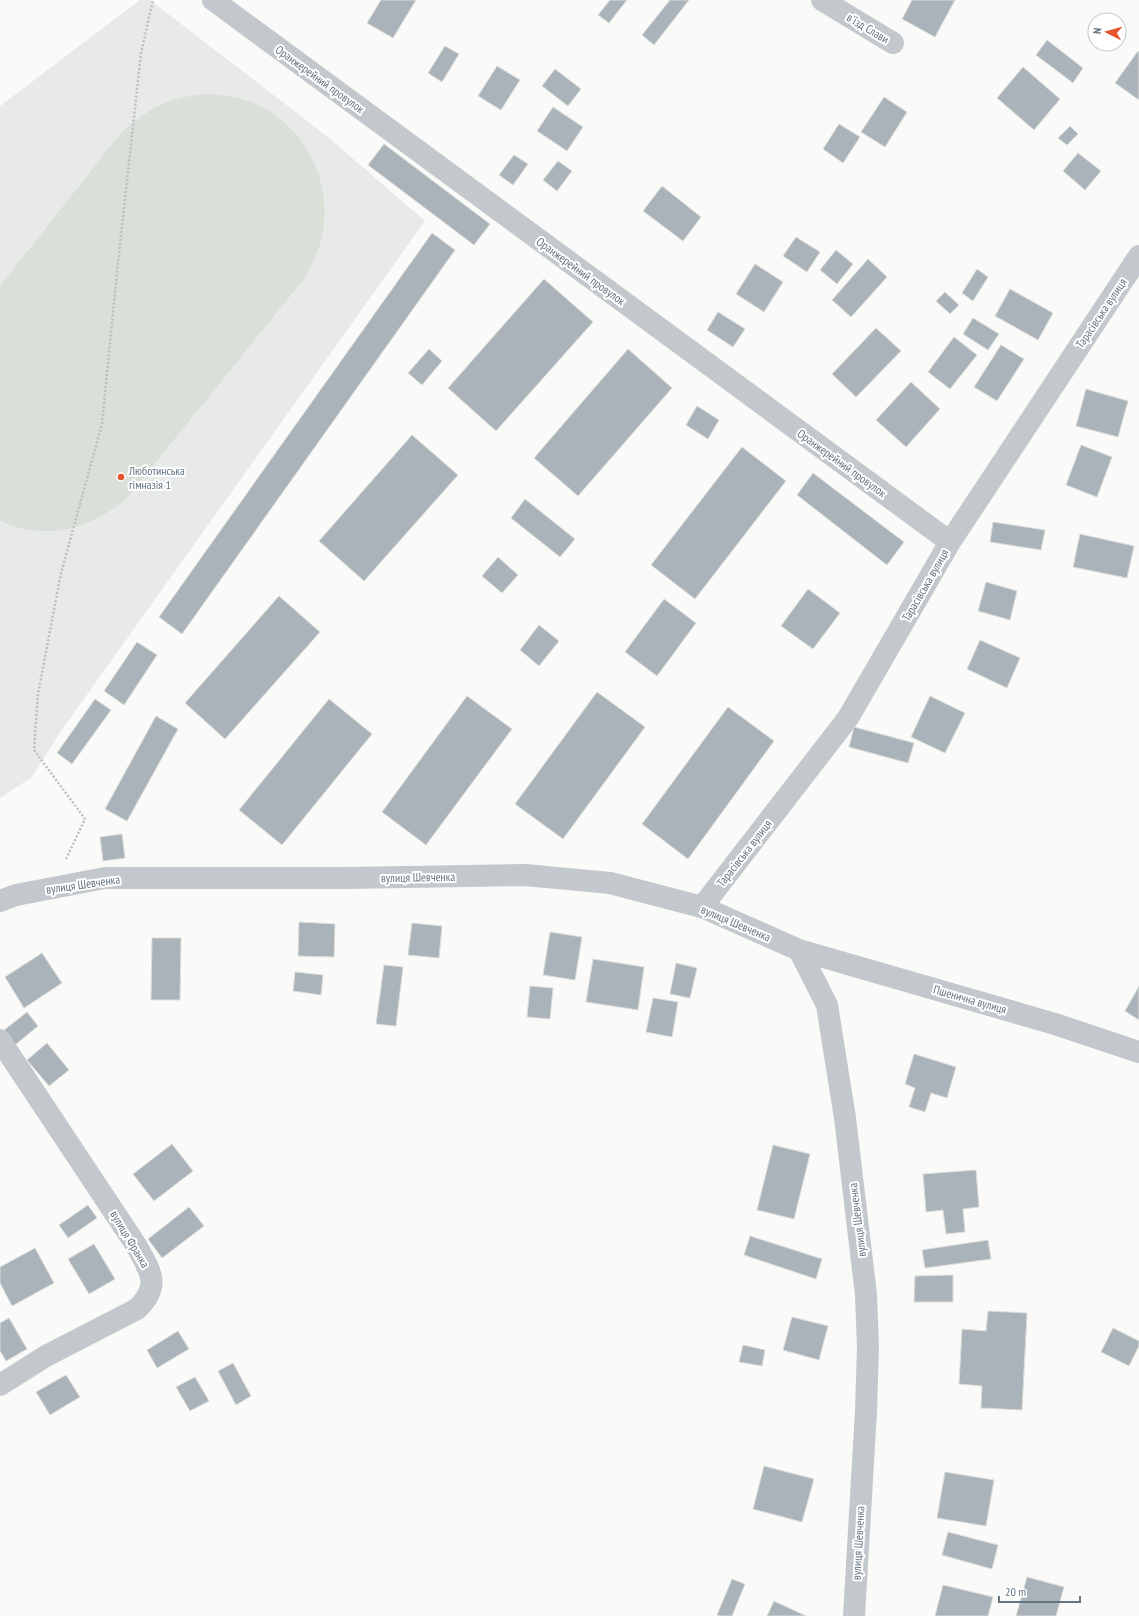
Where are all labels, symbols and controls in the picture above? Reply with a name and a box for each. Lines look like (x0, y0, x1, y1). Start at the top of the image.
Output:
street label: в'їзд Слави (844, 10, 892, 46)
north arrow (1087, 12, 1127, 52)
text: N (1090, 27, 1104, 35)
street label: Оранжерейний провулок (273, 42, 368, 117)
street label: Оранжерейний провулок (534, 234, 629, 309)
street label: Тарасівська вулиця (1072, 275, 1130, 351)
street label: Оранжерейний провулок (795, 426, 890, 501)
place label: Люботинська гiмназiя 1 (128, 463, 185, 492)
marker: Люботинська гiмназiя 1 (116, 472, 126, 482)
street label: Тарасівська вулиця (898, 546, 952, 624)
street label: Тарасівська вулиця (713, 816, 775, 889)
street label: вулиця Шевченка (381, 869, 456, 885)
street label: вулиця Шевченка (45, 871, 121, 897)
street label: вулиця Шевченка (699, 902, 773, 945)
street label: Пшенична вулиця (932, 981, 1009, 1017)
street label: вулиця Шевченка (845, 1182, 869, 1258)
street label: вулиця Франка (107, 1208, 153, 1271)
street label: вулиця Шевченка (849, 1505, 867, 1581)
scale bar (999, 1578, 1080, 1604)
text: 20 m (1005, 1584, 1026, 1599)

